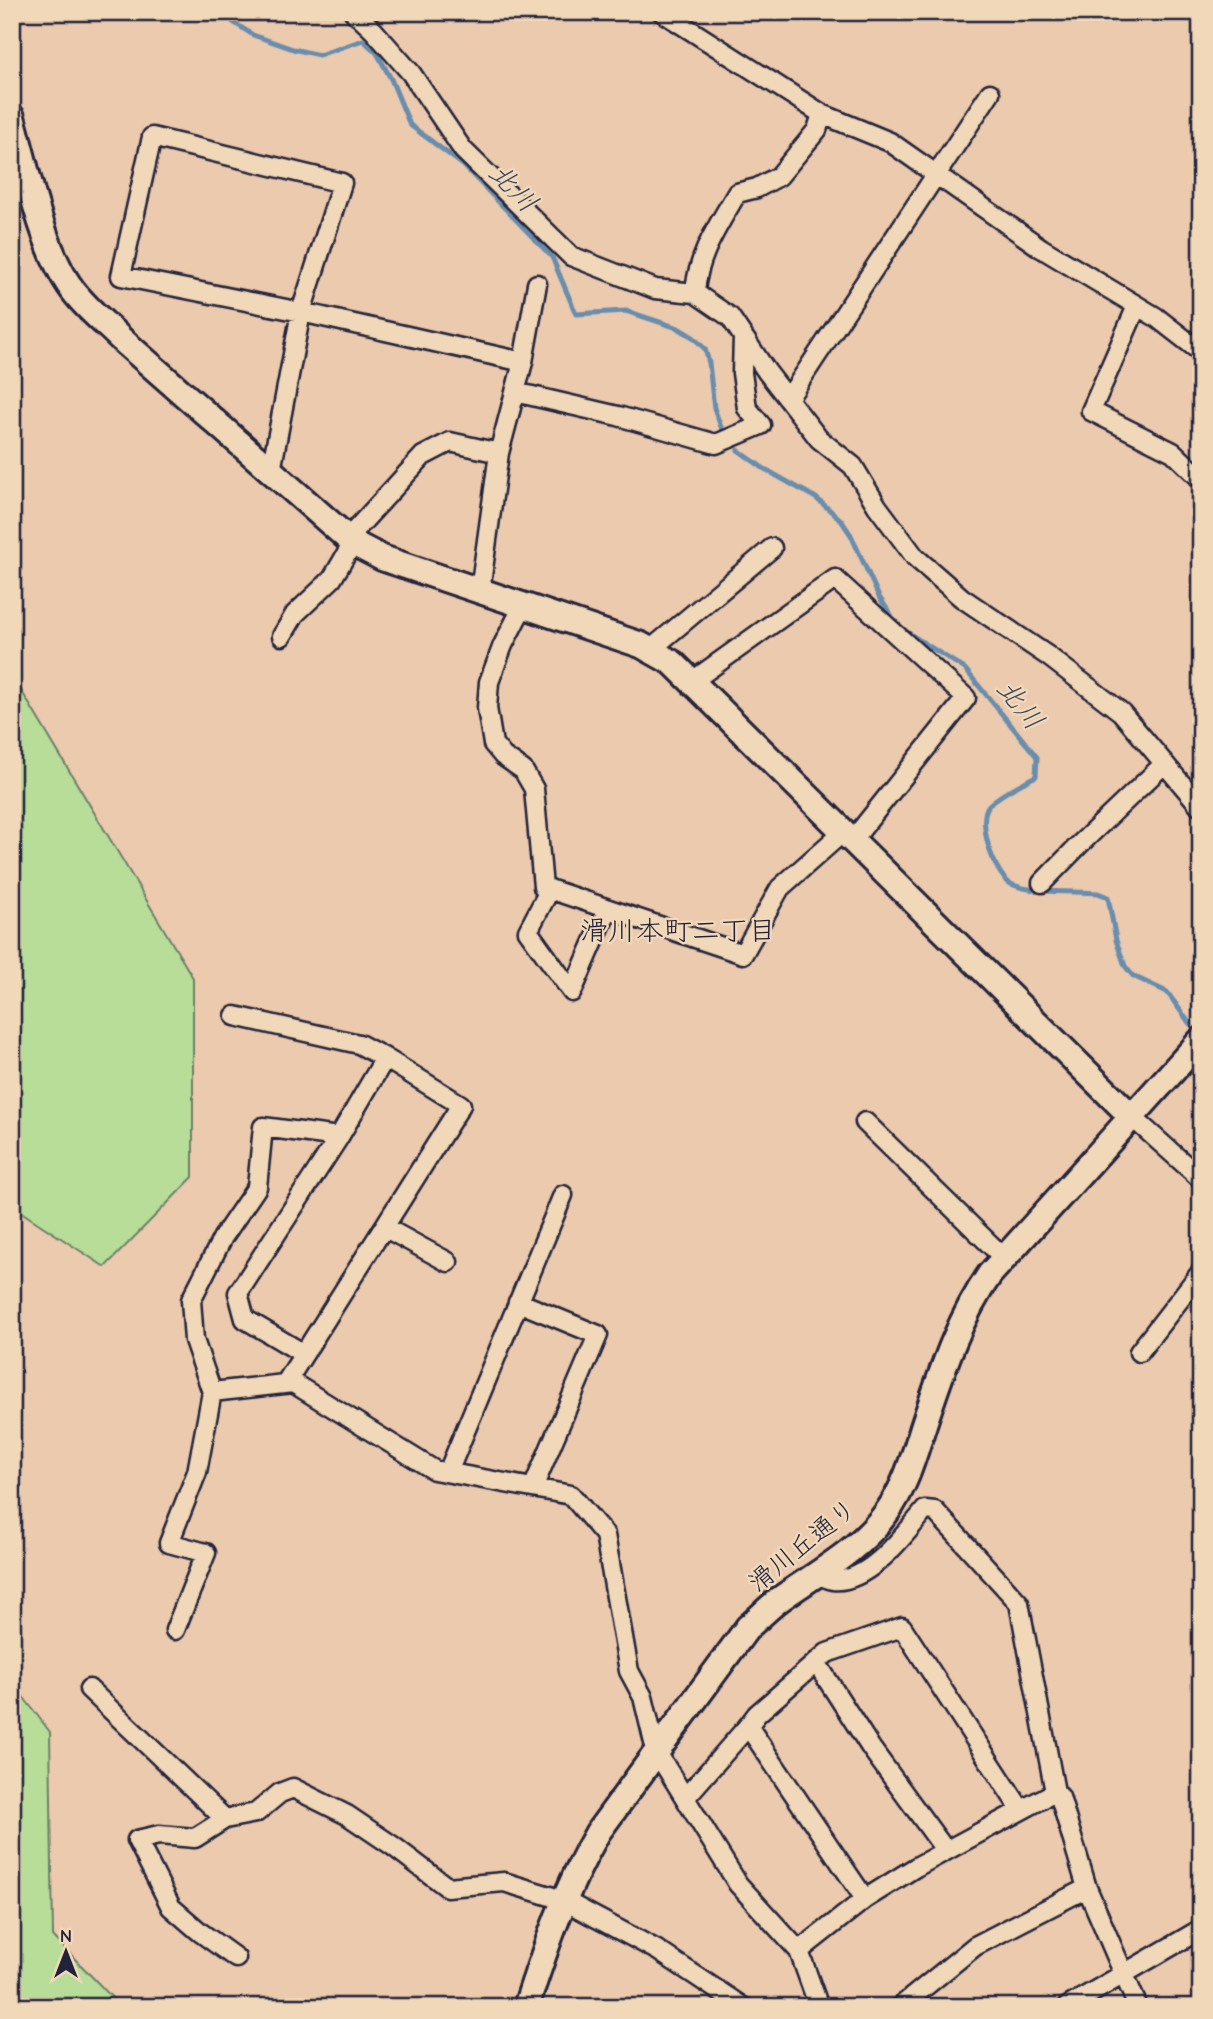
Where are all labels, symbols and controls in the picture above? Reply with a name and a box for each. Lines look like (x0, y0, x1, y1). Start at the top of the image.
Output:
water label: 北川 (482, 156, 544, 219)
water label: 北川 (990, 673, 1050, 736)
district label: 滑川本町二丁目 (580, 915, 776, 947)
street label: 滑川丘通り (743, 1493, 863, 1598)
north arrow (32, 1918, 102, 1988)
text: N (60, 1925, 72, 1947)

